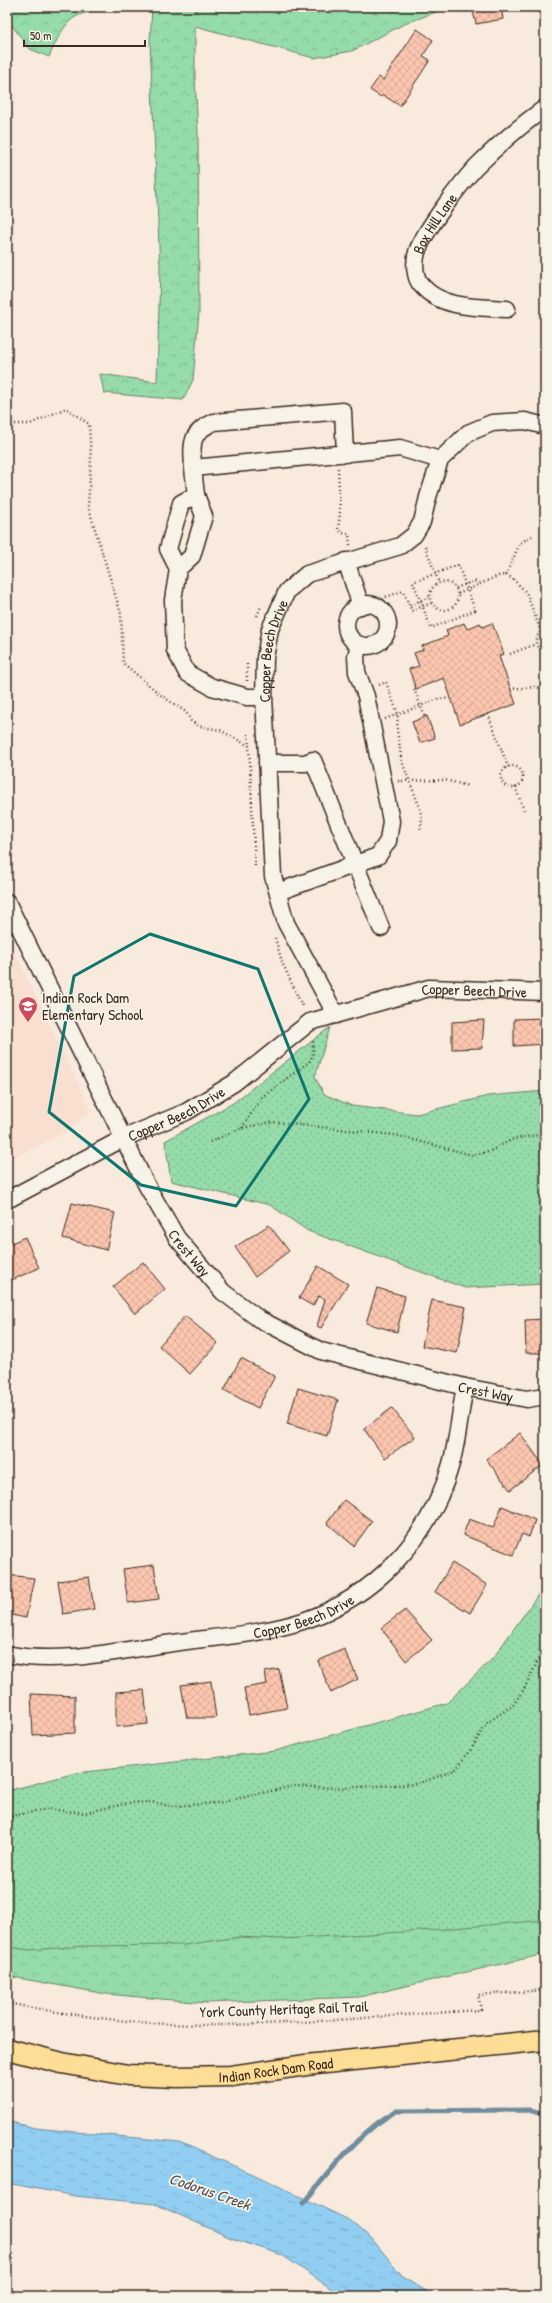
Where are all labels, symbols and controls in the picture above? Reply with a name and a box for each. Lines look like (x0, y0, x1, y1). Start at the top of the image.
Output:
scale bar (24, 22, 145, 48)
text: 50 m (30, 27, 51, 44)
street label: Box Hill Lane (407, 188, 462, 257)
street label: Copper Beech Drive (253, 596, 293, 703)
street label: Copper Beech Drive (419, 978, 527, 1002)
place label: Indian Rock Dam Elementary School (42, 987, 143, 1025)
school or university icon: Indian Rock Dam Elementary School (17, 995, 39, 1023)
street label: Copper Beech Drive (124, 1081, 228, 1146)
street label: Crest Way (164, 1225, 216, 1281)
street label: Crest Way (456, 1375, 515, 1407)
street label: Copper Beech Drive (251, 1589, 358, 1643)
street label: York County Heritage Rail Trail (199, 1996, 369, 2022)
street label: Indian Rock Dam Road (218, 2052, 334, 2087)
water label: Codorus Creek (166, 2167, 255, 2216)

